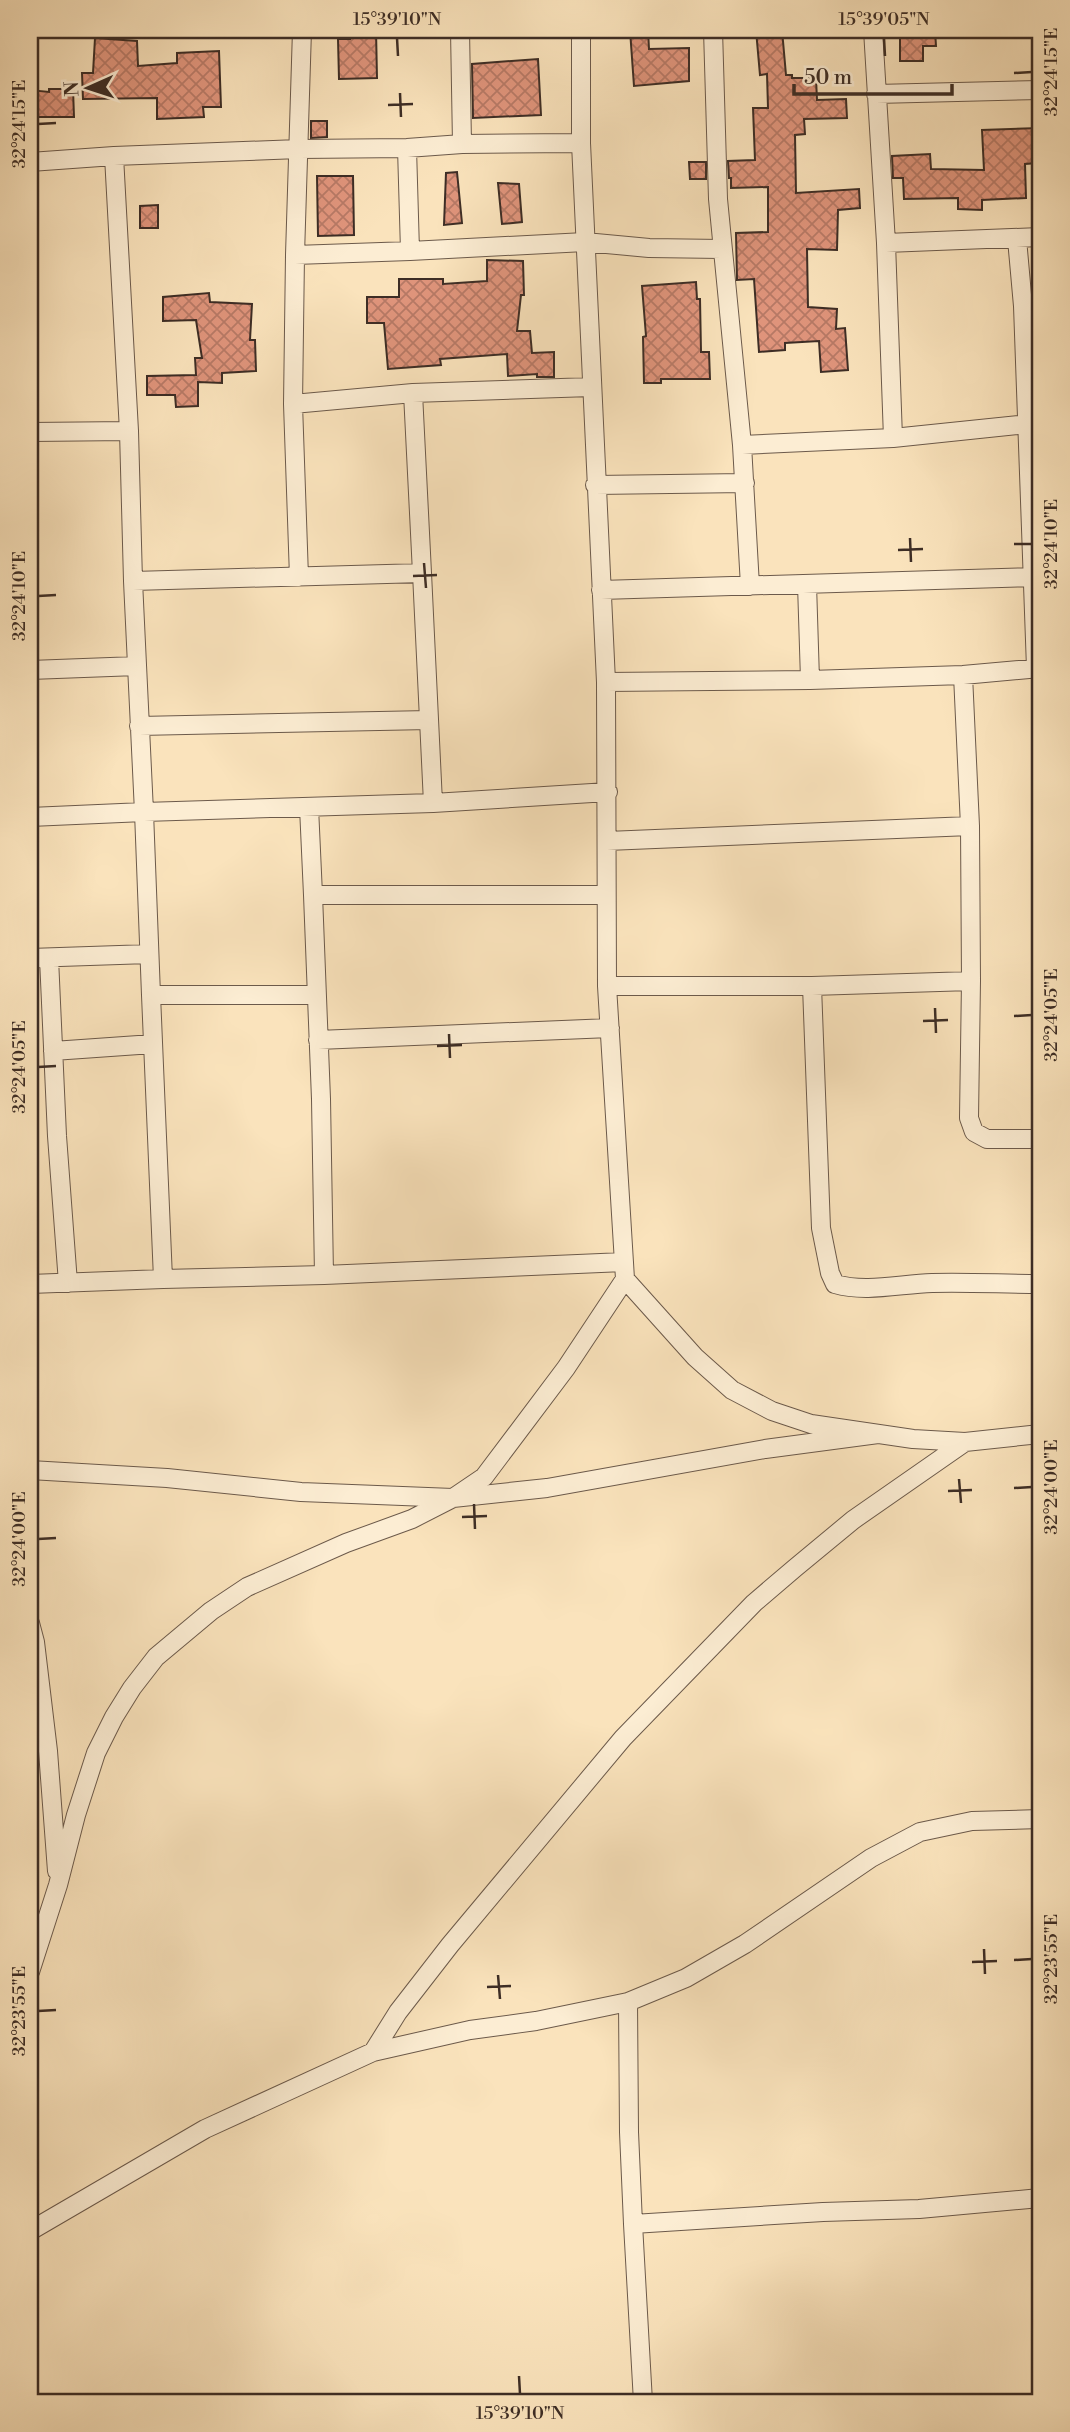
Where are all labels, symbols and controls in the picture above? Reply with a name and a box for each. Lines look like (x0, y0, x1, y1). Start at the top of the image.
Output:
text: 15°39'10"N (353, 8, 442, 31)
text: 15°39'05"N (838, 8, 930, 31)
text: 32°24'15"E (1040, 27, 1063, 117)
north arrow (52, 52, 122, 122)
scale bar (794, 52, 951, 96)
text: 50 m (804, 65, 852, 91)
text: 32°24'15"E (8, 79, 31, 169)
text: N (60, 81, 84, 97)
text: 32°24'10"E (1040, 499, 1063, 589)
text: 32°24'10"E (8, 551, 31, 641)
text: 32°24'05"E (1040, 968, 1063, 1062)
text: 32°24'05"E (8, 1020, 31, 1114)
text: 32°24'00"E (1040, 1439, 1063, 1535)
text: 32°24'00"E (8, 1491, 31, 1587)
text: 32°23'55"E (1040, 1914, 1063, 2004)
text: 32°23'55"E (8, 1966, 31, 2056)
text: 15°39'10"N (476, 2402, 565, 2425)

